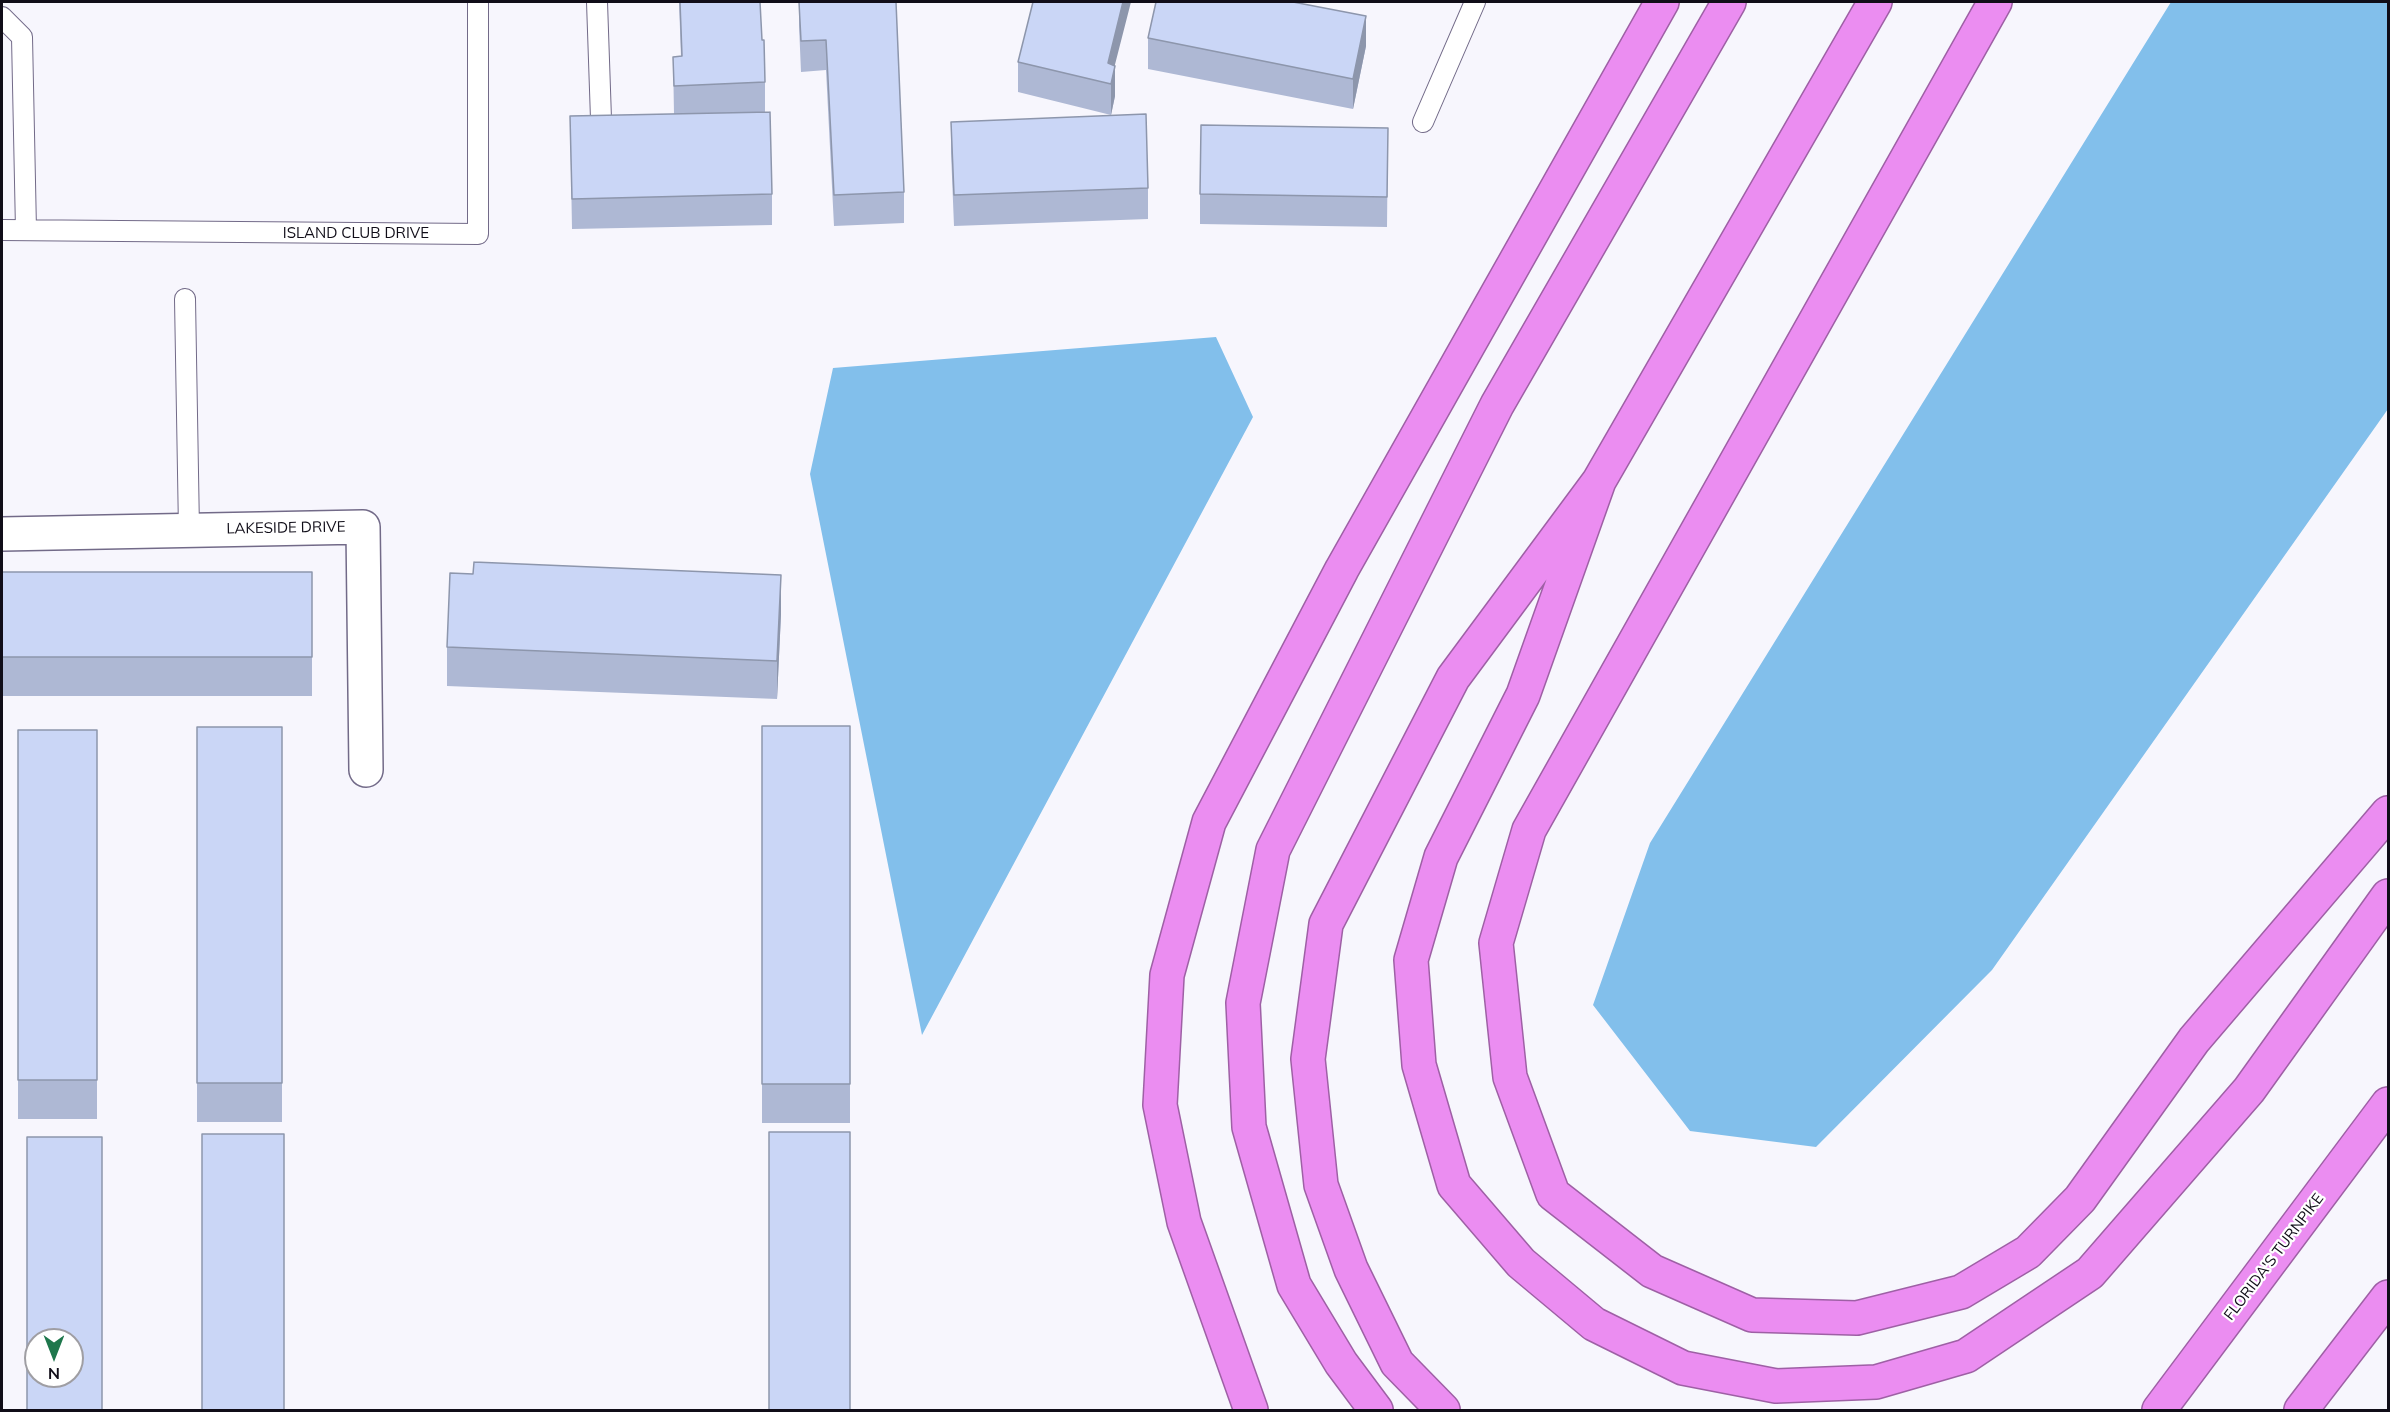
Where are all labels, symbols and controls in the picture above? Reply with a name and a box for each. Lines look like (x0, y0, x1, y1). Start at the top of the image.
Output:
street label: ISLAND CLUB DRIVE (283, 224, 429, 242)
street label: LAKESIDE DRIVE (226, 518, 346, 538)
street label: FLORIDA'S TURNPIKE (2220, 1190, 2328, 1324)
north arrow (24, 1328, 84, 1388)
text: N (48, 1364, 60, 1384)

